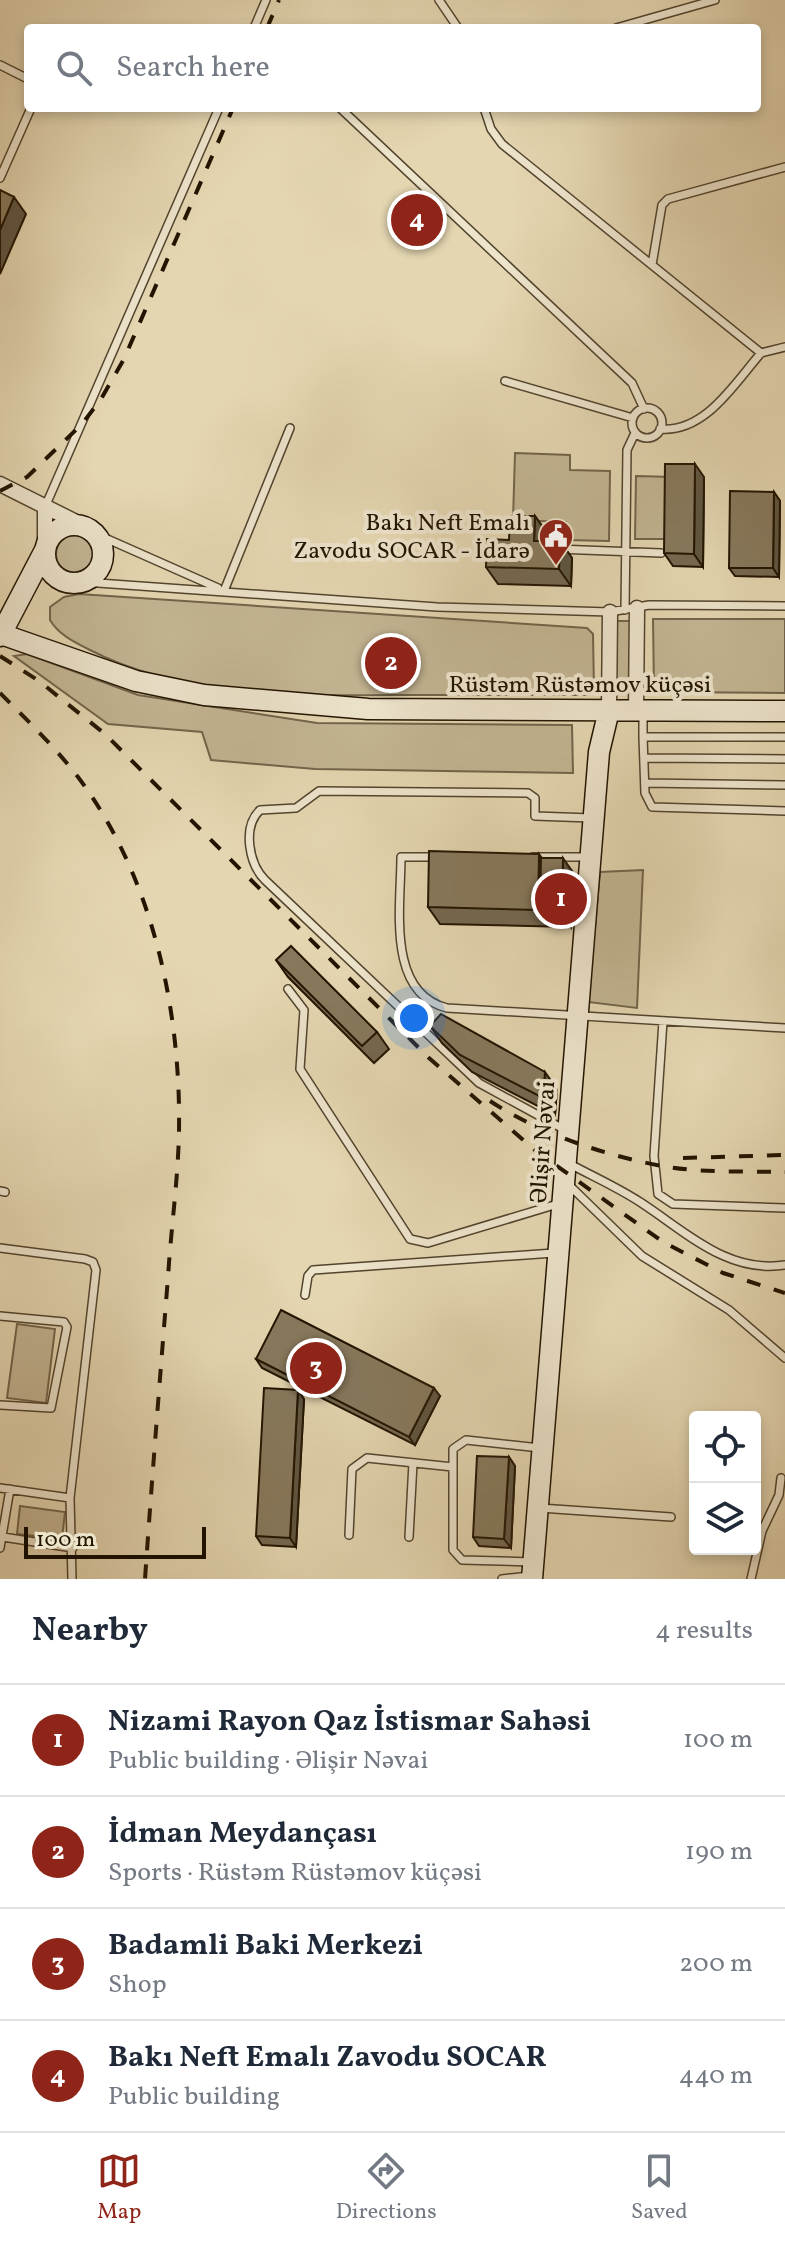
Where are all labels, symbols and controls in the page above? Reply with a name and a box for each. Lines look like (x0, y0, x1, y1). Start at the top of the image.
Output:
search box (24, 24, 761, 112)
icon: search (52, 46, 96, 90)
text: Search here (116, 47, 270, 89)
pin: 4 (391, 190, 443, 250)
place label: Bakı Neft Emalı Zavodu SOCAR - İdarə (293, 507, 530, 569)
public building icon: Bakı Neft Emalı Zavodu SOCAR - İdarə (537, 517, 575, 567)
pin: 2 (365, 633, 417, 693)
street label: Rüstəm Rüstəmov küçəsi (449, 669, 711, 703)
pin: 1 (535, 869, 587, 929)
your location (394, 998, 434, 1038)
street label: Əlişir Nəvai (523, 1080, 565, 1205)
pin: 3 (290, 1338, 342, 1398)
map controls (689, 1411, 761, 1555)
button: locate (689, 1411, 761, 1483)
button: layers (689, 1483, 761, 1555)
scale bar (24, 1523, 206, 1559)
text: 100 m (36, 1525, 95, 1556)
text: Nearby (32, 1608, 148, 1655)
text: 4 results (655, 1613, 753, 1649)
text: Nizami Rayon Qaz İstismar Sahəsi (108, 1701, 591, 1743)
text: 1 (53, 1722, 63, 1758)
text: 100 m (683, 1722, 753, 1758)
text: Public building · Əlişir Nəvai (108, 1743, 428, 1779)
text: İdman Meydançası (108, 1813, 377, 1855)
text: 2 (51, 1834, 65, 1870)
text: 190 m (685, 1834, 753, 1870)
text: Sports · Rüstəm Rüstəmov küçəsi (108, 1855, 482, 1891)
text: Badamli Baki Merkezi (108, 1925, 423, 1967)
text: 3 (51, 1946, 65, 1982)
text: 200 m (679, 1946, 753, 1982)
text: Shop (108, 1967, 167, 2003)
text: Bakı Neft Emalı Zavodu SOCAR (108, 2037, 547, 2079)
text: 4 (50, 2058, 66, 2094)
text: 440 m (679, 2058, 753, 2094)
text: Public building (108, 2079, 280, 2115)
tab: Map (97, 2149, 141, 2228)
tab: Directions (336, 2149, 437, 2228)
tab: Saved (631, 2149, 688, 2228)

